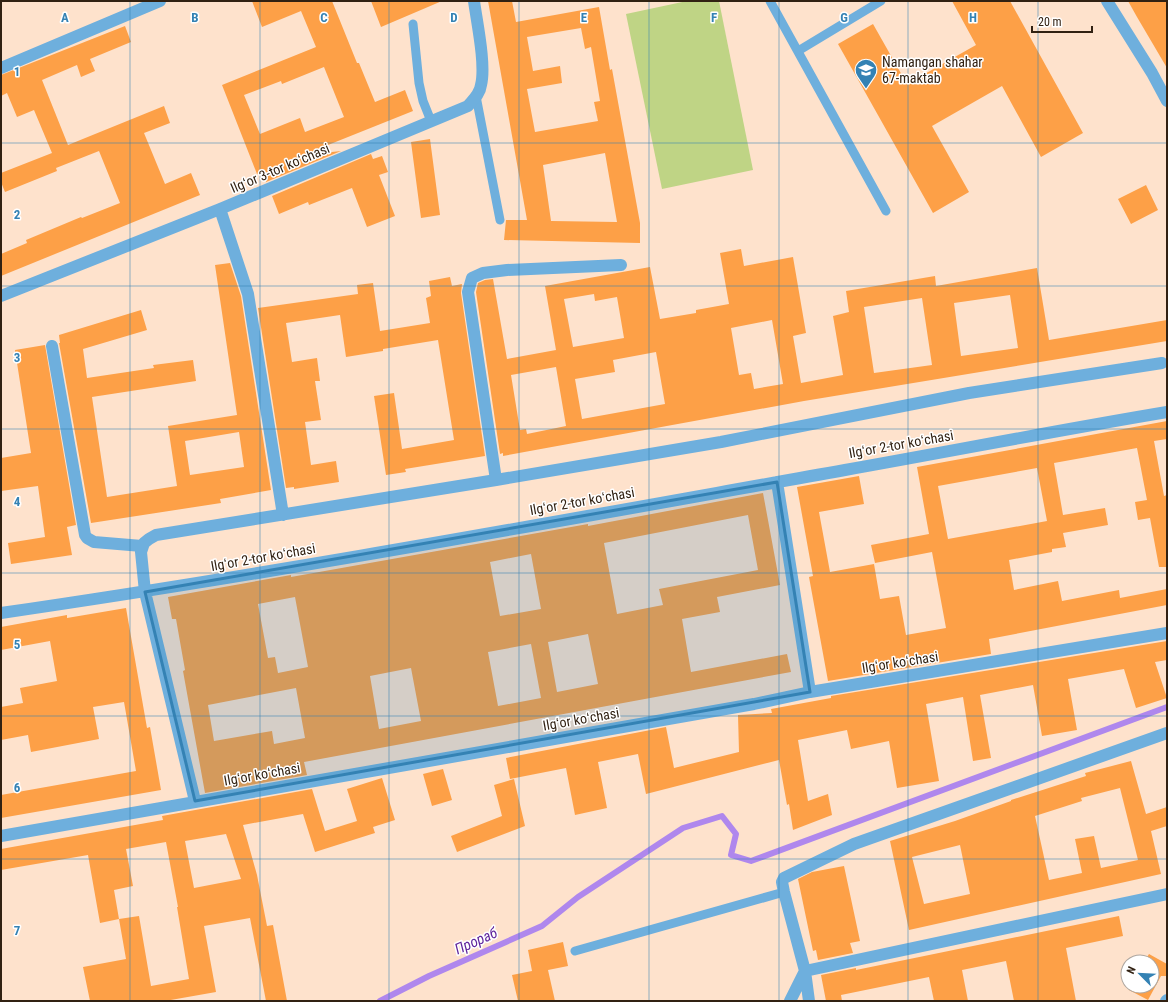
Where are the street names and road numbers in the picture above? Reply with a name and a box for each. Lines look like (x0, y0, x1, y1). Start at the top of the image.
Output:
street label: Ilgʻor 3-tor koʻchasi (228, 140, 332, 196)
street label: Ilgʻor 2-tor koʻchasi (847, 427, 955, 461)
street label: Ilgʻor 2-tor koʻchasi (528, 484, 636, 518)
street label: Ilgʻor 2-tor koʻchasi (209, 540, 317, 574)
street label: Ilgʻor koʻchasi (861, 648, 939, 676)
street label: Ilgʻor koʻchasi (542, 704, 620, 734)
street label: Ilgʻor koʻchasi (223, 759, 301, 789)

